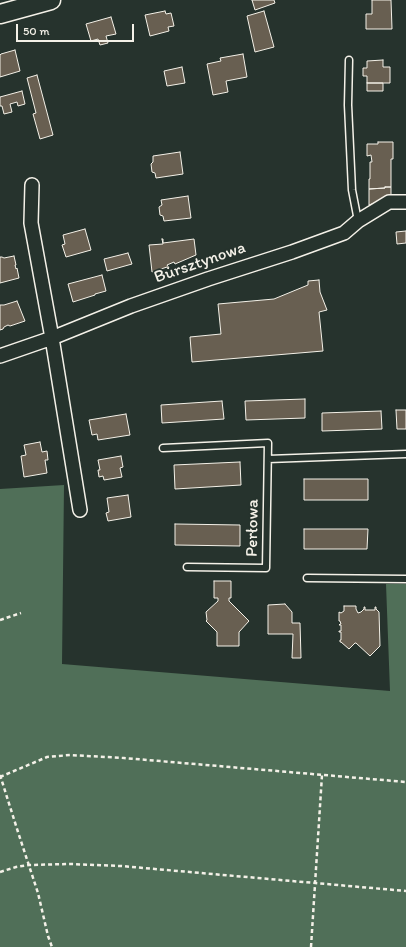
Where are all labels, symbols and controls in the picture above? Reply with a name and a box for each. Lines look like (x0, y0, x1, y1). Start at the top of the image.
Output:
scale bar (18, 16, 136, 42)
text: 50 m (23, 24, 49, 38)
street label: Bursztynowa (152, 238, 248, 288)
street label: Perłowa (242, 499, 264, 557)

